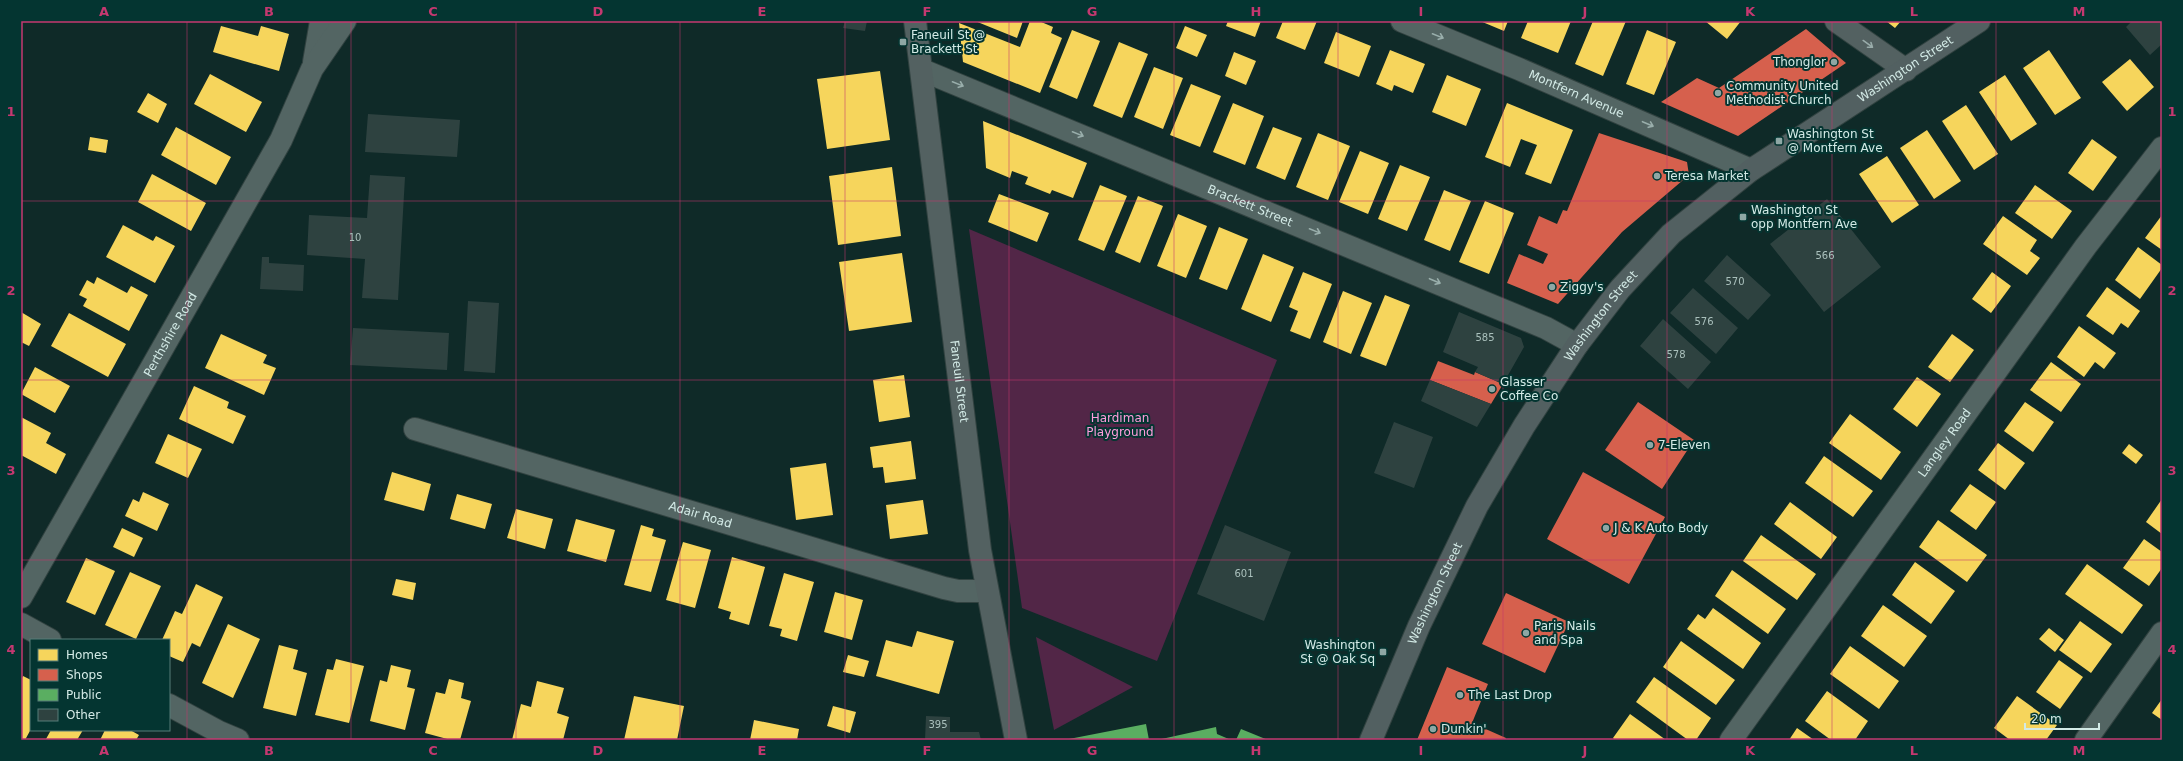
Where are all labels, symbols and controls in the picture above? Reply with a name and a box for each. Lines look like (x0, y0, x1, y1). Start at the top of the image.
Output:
text: A (99, 4, 109, 19)
text: B (264, 4, 274, 19)
text: C (428, 4, 438, 19)
text: D (593, 4, 604, 19)
text: E (758, 4, 766, 19)
text: F (923, 4, 931, 19)
text: G (1087, 4, 1097, 19)
text: H (1251, 4, 1261, 19)
text: I (1419, 4, 1423, 19)
text: J (1582, 4, 1587, 19)
text: K (1745, 4, 1756, 19)
text: L (1910, 4, 1918, 19)
text: M (2073, 4, 2085, 19)
place label: Faneuil St @ Brackett St (911, 28, 985, 56)
one-way arrow (1431, 32, 1443, 40)
street label: Washington Street (1855, 33, 1956, 105)
marker: Faneuil St @ Brackett St (898, 37, 908, 47)
one-way arrow (1862, 40, 1873, 48)
place label: Thonglor (1772, 55, 1826, 69)
marker: Thonglor (1829, 57, 1839, 67)
street label: Montfern Avenue (1527, 67, 1626, 121)
place label: Community United Methodist Church (1726, 79, 1839, 107)
one-way arrow (952, 81, 964, 89)
marker: Community United Methodist Church (1713, 88, 1723, 98)
text: 1 (6, 104, 16, 119)
text: 1 (2167, 104, 2177, 119)
one-way arrow (1641, 121, 1653, 128)
place label: Washington St @ Montfern Ave (1787, 127, 1883, 155)
one-way arrow (1072, 130, 1084, 138)
marker: Washington St @ Montfern Ave (1774, 136, 1784, 146)
place label: Teresa Market (1664, 169, 1749, 183)
marker: Teresa Market (1652, 171, 1662, 181)
street label: Brackett Street (1205, 182, 1295, 230)
place label: Washington St opp Montfern Ave (1751, 203, 1857, 231)
marker: Washington St opp Montfern Ave (1738, 212, 1748, 222)
one-way arrow (1308, 228, 1320, 235)
house number: 10 (349, 232, 361, 243)
house number: 566 (1815, 250, 1835, 261)
street label: Washington Street (1561, 268, 1640, 364)
house number: 570 (1725, 276, 1745, 287)
one-way arrow (1428, 278, 1440, 286)
place label: Ziggy's (1560, 280, 1603, 294)
marker: Ziggy's (1547, 282, 1557, 292)
text: 2 (6, 283, 16, 298)
text: 2 (2167, 283, 2177, 298)
street label: Perthshire Road (141, 290, 200, 379)
house number: 576 (1694, 316, 1714, 327)
house number: 585 (1475, 332, 1495, 343)
street label: Faneuil Street (947, 339, 971, 424)
house number: 578 (1666, 349, 1686, 360)
place label: Glasser Coffee Co (1500, 375, 1558, 403)
marker: Glasser Coffee Co (1487, 384, 1497, 394)
street label: Langley Road (1915, 406, 1974, 480)
park label: Hardiman Playground (1086, 411, 1154, 439)
place label: 7-Eleven (1658, 438, 1710, 452)
marker: 7-Eleven (1645, 440, 1655, 450)
text: 3 (6, 463, 16, 478)
text: 3 (2167, 463, 2177, 478)
street label: Adair Road (667, 499, 734, 531)
place label: J & K Auto Body (1613, 521, 1708, 535)
marker: J & K Auto Body (1601, 523, 1611, 533)
street label: Washington Street (1405, 540, 1465, 646)
house number: 601 (1234, 568, 1254, 579)
place label: Paris Nails and Spa (1534, 619, 1596, 647)
marker: Paris Nails and Spa (1521, 628, 1531, 638)
place label: Washington St @ Oak Sq (1300, 638, 1375, 666)
legend (30, 639, 170, 731)
text: 4 (6, 642, 16, 657)
text: 4 (2167, 642, 2177, 657)
marker: Washington St @ Oak Sq (1378, 647, 1388, 657)
text: Homes (66, 648, 108, 662)
text: Shops (66, 668, 102, 682)
text: Public (66, 688, 102, 702)
place label: The Last Drop (1467, 688, 1552, 702)
marker: The Last Drop (1455, 690, 1465, 700)
scale bar (2025, 705, 2099, 731)
text: Other (66, 708, 100, 722)
text: 20 m (2031, 712, 2062, 726)
house number: 395 (928, 719, 948, 730)
place label: Dunkin' (1441, 722, 1487, 736)
marker: Dunkin' (1428, 724, 1438, 734)
text: A (99, 743, 109, 758)
text: B (264, 743, 274, 758)
text: C (428, 743, 438, 758)
text: D (593, 743, 604, 758)
text: E (758, 743, 766, 758)
text: F (923, 743, 931, 758)
text: G (1087, 743, 1097, 758)
text: H (1251, 743, 1261, 758)
text: I (1419, 743, 1423, 758)
text: J (1582, 743, 1587, 758)
text: K (1745, 743, 1756, 758)
text: L (1910, 743, 1918, 758)
text: M (2073, 743, 2085, 758)

